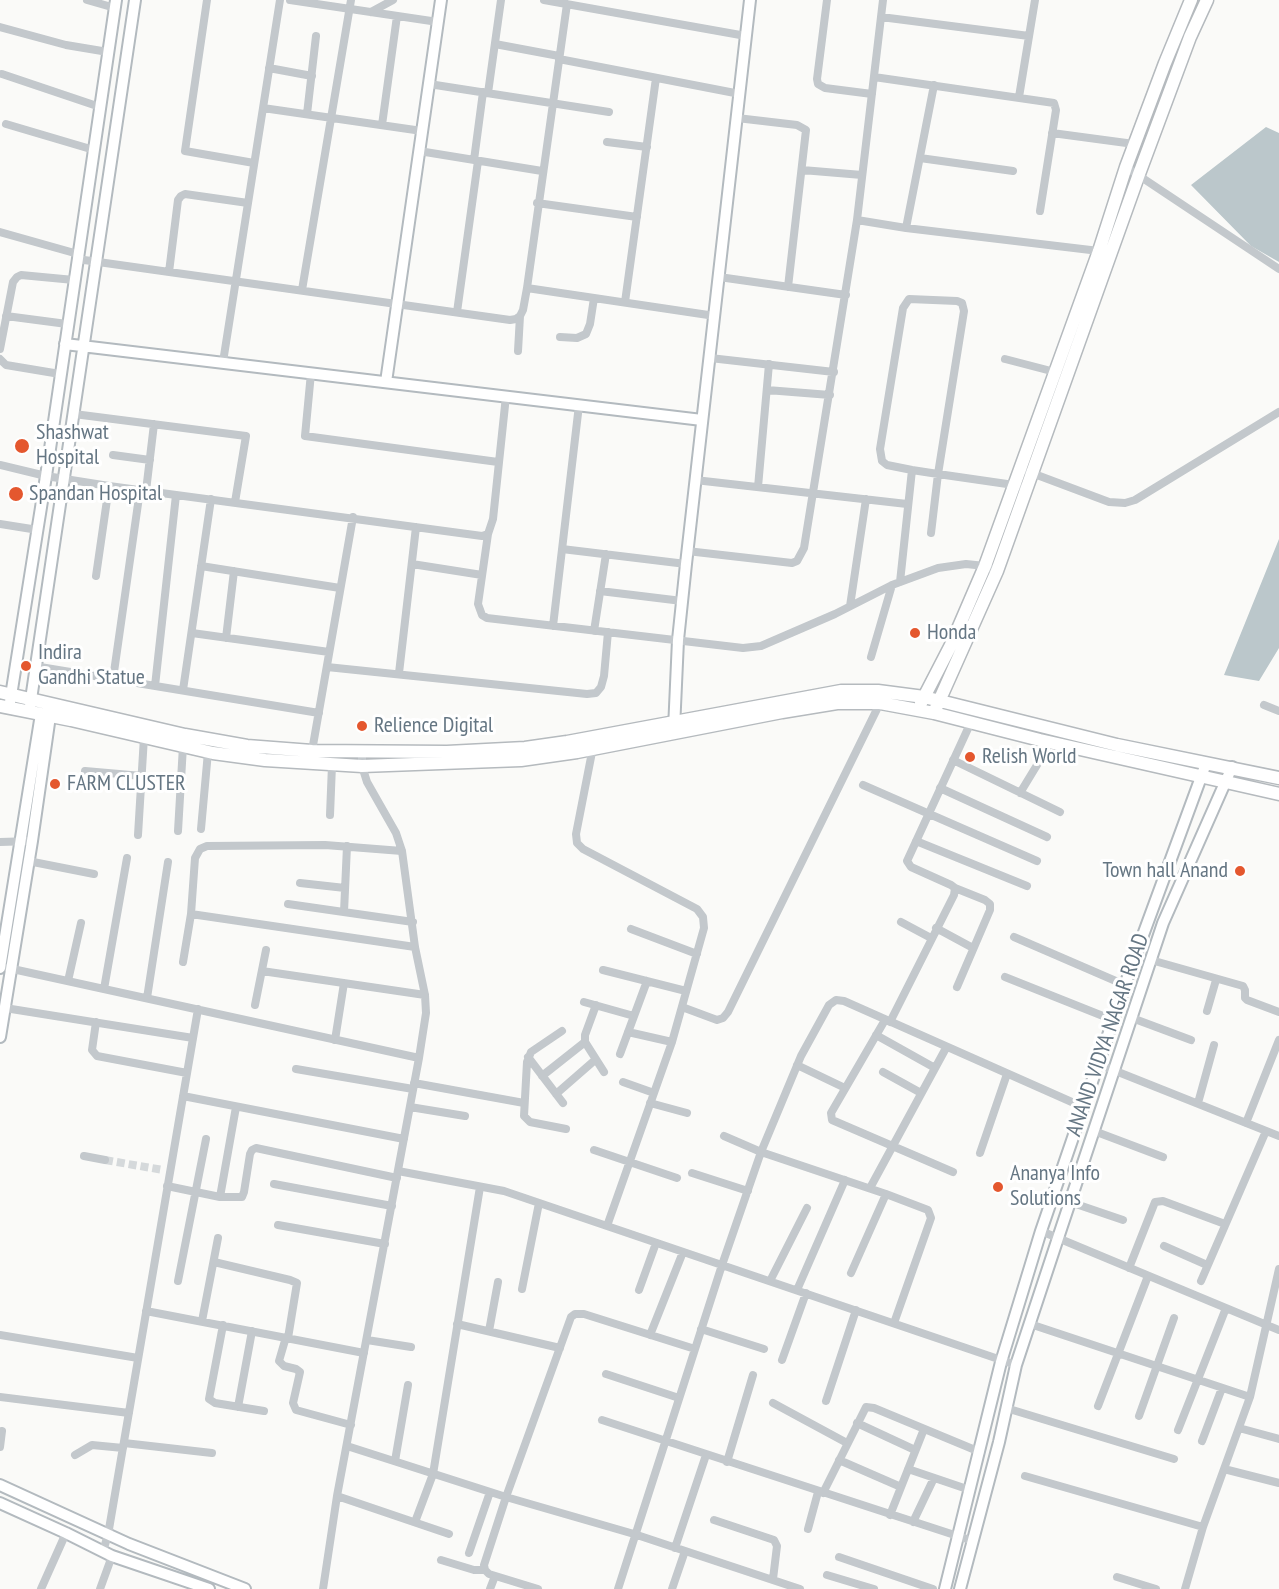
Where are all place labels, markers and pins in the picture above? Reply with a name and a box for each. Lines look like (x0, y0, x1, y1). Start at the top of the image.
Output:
place label: Shashwat Hospital (36, 420, 109, 472)
marker: Shashwat Hospital (13, 437, 31, 455)
place label: Spandan Hospital (29, 481, 162, 507)
marker: Spandan Hospital (7, 485, 25, 503)
place label: Honda (927, 620, 976, 646)
marker: Honda (908, 626, 922, 640)
place label: Indira Gandhi Statue (38, 640, 145, 692)
marker: Indira Gandhi Statue (19, 659, 33, 673)
place label: Relience Digital (374, 713, 493, 739)
marker: Relience Digital (355, 719, 369, 733)
place label: Relish World (982, 744, 1077, 770)
marker: Relish World (963, 750, 977, 764)
place label: FARM CLUSTER (67, 771, 186, 797)
marker: FARM CLUSTER (48, 777, 62, 791)
place label: Town hall Anand (1102, 858, 1228, 884)
marker: Town hall Anand (1233, 864, 1247, 878)
place label: Ananya Info Solutions (1010, 1161, 1100, 1212)
marker: Ananya Info Solutions (991, 1180, 1005, 1194)

